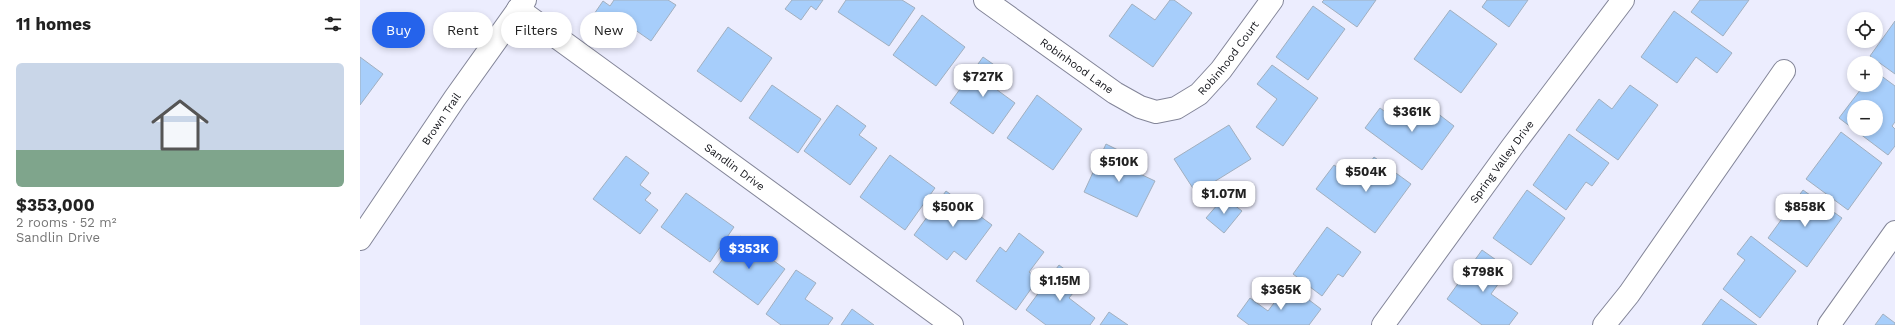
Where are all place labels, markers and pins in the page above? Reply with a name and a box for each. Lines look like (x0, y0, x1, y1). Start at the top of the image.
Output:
pin: $727K (955, 64, 1011, 98)
pin: $361K (1384, 99, 1440, 133)
pin: $510K (1091, 149, 1147, 183)
pin: $504K (1338, 159, 1394, 193)
pin: $1.07M (1191, 181, 1257, 215)
pin: $500K (925, 194, 981, 228)
pin: $858K (1777, 194, 1833, 228)
pin: $353K (721, 236, 777, 270)
pin: $798K (1455, 259, 1511, 293)
pin: $1.15M (1027, 268, 1093, 302)
pin: $365K (1253, 277, 1309, 311)

